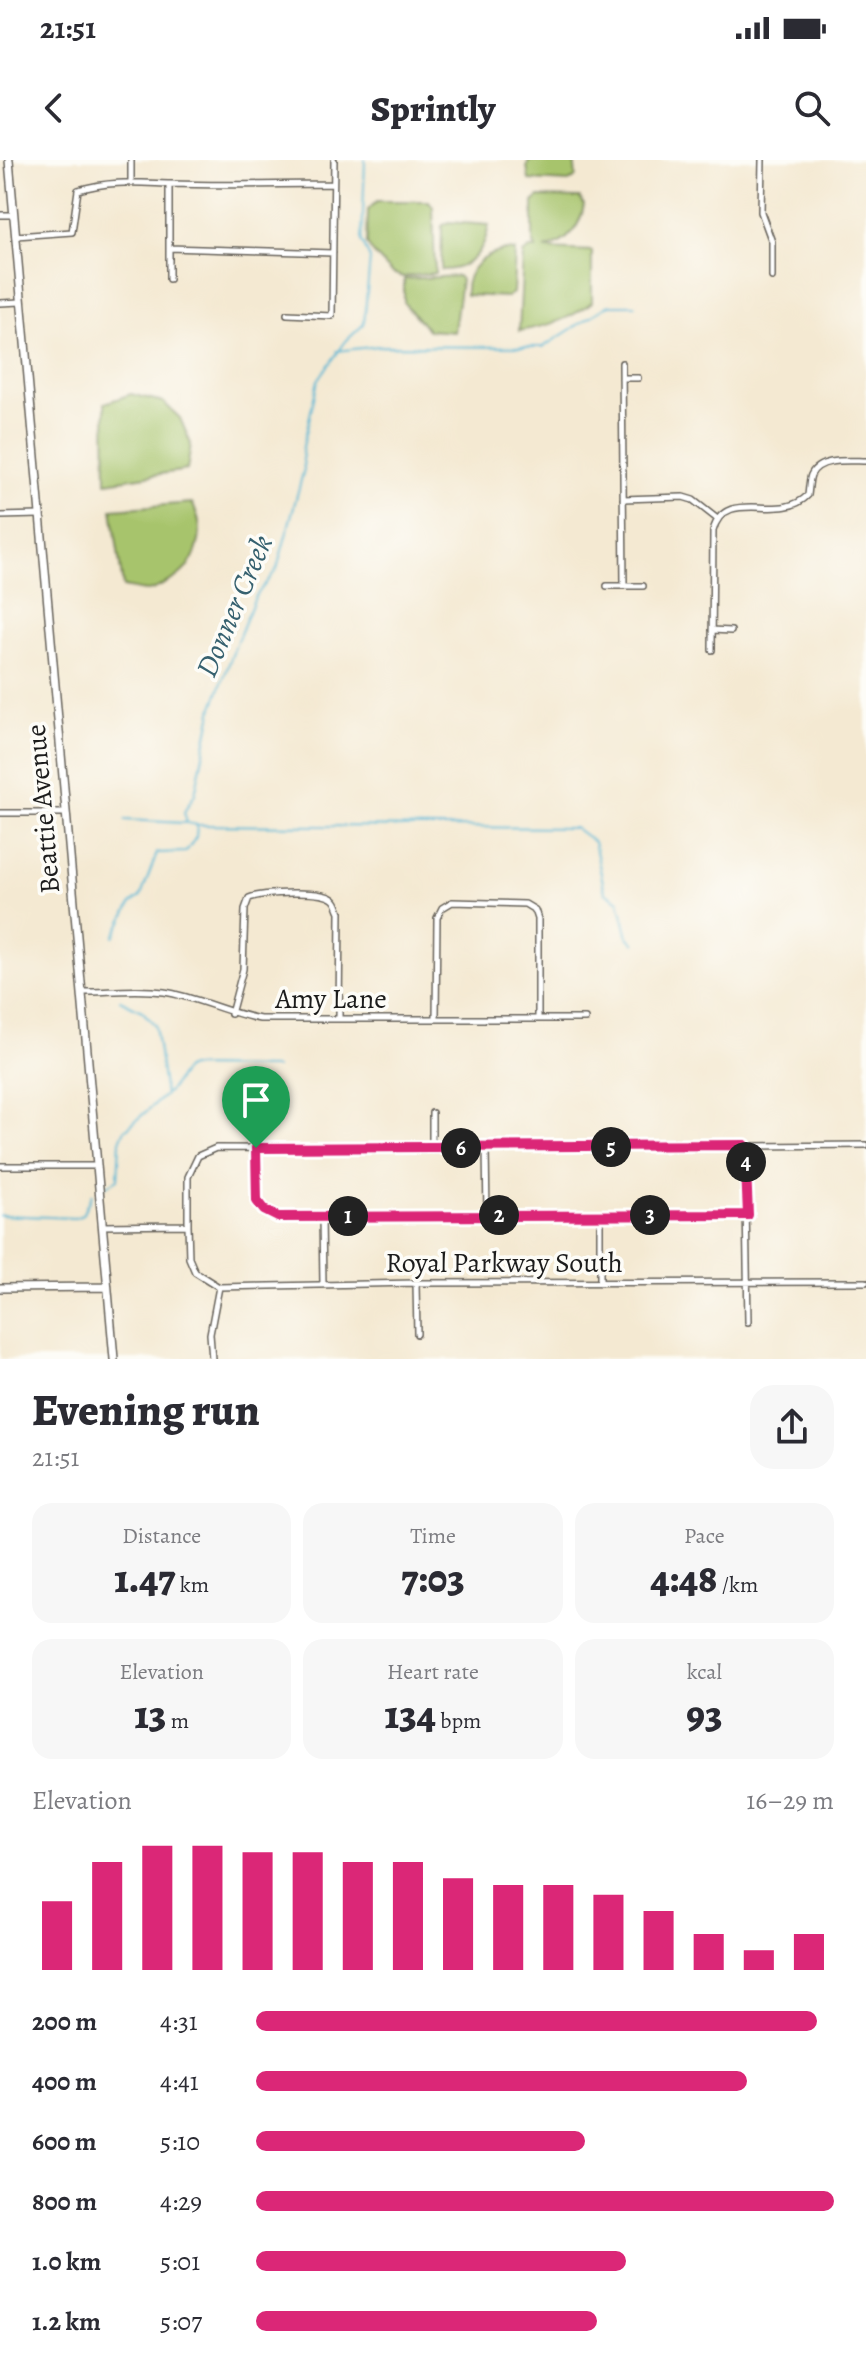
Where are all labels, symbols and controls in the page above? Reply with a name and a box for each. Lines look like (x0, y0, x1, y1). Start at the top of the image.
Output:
text: 21:51 (40, 8, 96, 48)
text: Sprintly (371, 84, 495, 133)
icon: back (32, 86, 76, 130)
icon: search (790, 86, 834, 130)
water label: Donner Creek (186, 529, 282, 683)
street label: Beattie Avenue (17, 723, 69, 895)
street label: Amy Lane (274, 980, 387, 1018)
pin (222, 1066, 290, 1148)
icon: arrive (234, 1078, 278, 1122)
pin: 5 (591, 1127, 631, 1167)
pin: 6 (441, 1128, 481, 1168)
text: 5 (606, 1132, 616, 1162)
text: 6 (456, 1133, 466, 1163)
pin: 4 (726, 1142, 766, 1182)
text: 4 (741, 1147, 751, 1177)
pin: 2 (479, 1195, 519, 1235)
pin: 3 (630, 1195, 670, 1235)
pin: 1 (328, 1196, 368, 1236)
text: 2 (494, 1200, 504, 1230)
text: 3 (645, 1200, 655, 1230)
text: 1 (344, 1201, 352, 1231)
street label: Royal Parkway South (385, 1244, 623, 1282)
text: Evening run (32, 1380, 260, 1440)
button: share (750, 1385, 834, 1469)
text: 21:51 (32, 1440, 80, 1475)
text: Distance (122, 1521, 201, 1551)
text: Time (410, 1521, 456, 1551)
text: Pace (684, 1521, 725, 1551)
text: 1.47 (114, 1551, 176, 1606)
text: 7:03 (401, 1551, 465, 1606)
text: 4:48 (650, 1551, 717, 1606)
text: km (176, 1570, 209, 1600)
text: /km (717, 1570, 758, 1600)
text: Elevation (119, 1657, 204, 1687)
text: Heart rate (387, 1657, 479, 1687)
text: kcal (687, 1657, 722, 1687)
text: 13 (134, 1687, 166, 1742)
text: 134 (385, 1687, 436, 1742)
text: 93 (686, 1687, 722, 1742)
text: m (166, 1706, 189, 1736)
text: bpm (436, 1706, 481, 1736)
text: Elevation (32, 1783, 132, 1818)
text: 16–29 m (746, 1783, 834, 1818)
text: 200 m (32, 2004, 97, 2039)
text: 4:31 (160, 2004, 198, 2039)
text: 400 m (32, 2064, 97, 2099)
text: 4:41 (160, 2064, 199, 2099)
text: 600 m (32, 2124, 97, 2159)
text: 5:10 (160, 2124, 200, 2159)
text: 800 m (32, 2184, 97, 2219)
text: 4:29 (160, 2184, 202, 2219)
text: 1.0 km (32, 2244, 101, 2279)
text: 5:01 (160, 2244, 200, 2279)
text: 1.2 km (32, 2304, 101, 2339)
text: 5:07 (160, 2304, 202, 2339)

